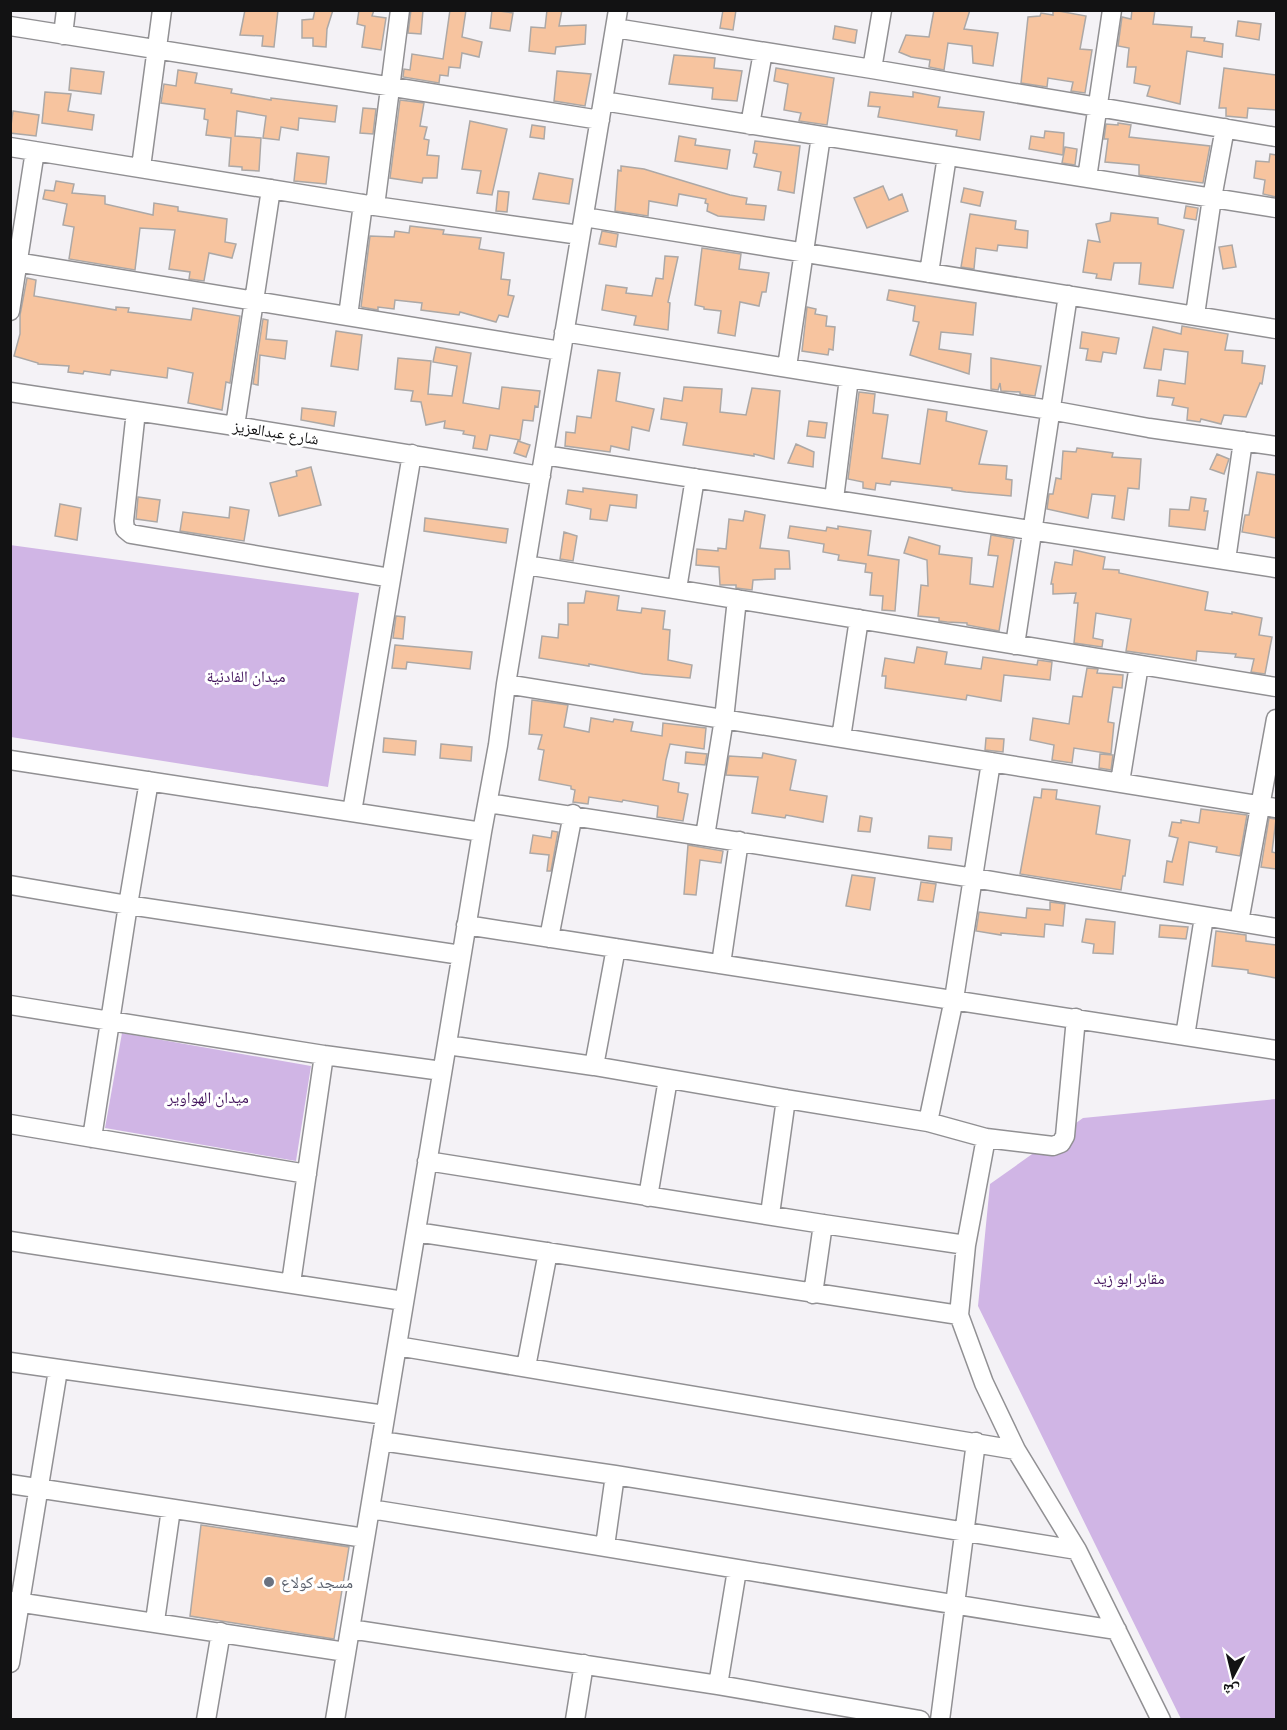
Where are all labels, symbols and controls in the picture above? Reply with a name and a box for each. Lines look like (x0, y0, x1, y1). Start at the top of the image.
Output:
street label: شارع عبدالعزيز (230, 416, 320, 450)
park label: ميدان الفادنية (206, 667, 286, 687)
park label: ميدان الهواوير (166, 1088, 249, 1108)
park label: مقابر ابو زيد (1094, 1269, 1164, 1288)
place label: مسجد كولاع (281, 1573, 353, 1593)
marker: مسجد كولاع (262, 1575, 276, 1589)
north arrow (1203, 1646, 1263, 1706)
text: ش (1222, 1680, 1241, 1701)

